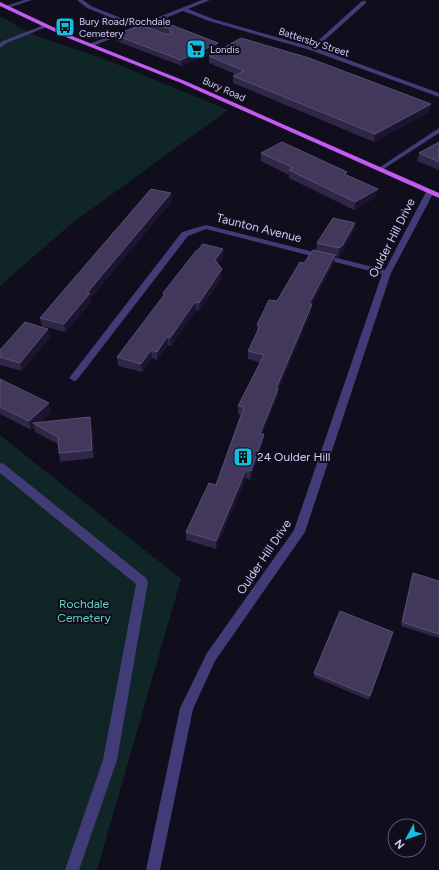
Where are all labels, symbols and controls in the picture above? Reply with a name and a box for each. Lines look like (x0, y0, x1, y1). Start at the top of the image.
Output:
place label: Bury Road/Rochdale Cemetery (79, 15, 171, 40)
bus stop icon: Bury Road/Rochdale Cemetery (54, 16, 76, 38)
street label: Battersby Street (277, 24, 351, 60)
supermarket icon: Londis (185, 38, 207, 60)
place label: Londis (210, 43, 240, 56)
street label: Bury Road (200, 74, 248, 104)
street label: Oulder Hill Drive (366, 196, 418, 280)
street label: Taunton Avenue (215, 211, 303, 245)
building icon: 24 Oulder Hill (232, 446, 254, 468)
place label: 24 Oulder Hill (257, 450, 330, 464)
street label: Oulder Hill Drive (234, 517, 294, 597)
park label: Rochdale Cemetery (57, 597, 111, 625)
north arrow (387, 818, 427, 858)
text: N (392, 837, 407, 852)

